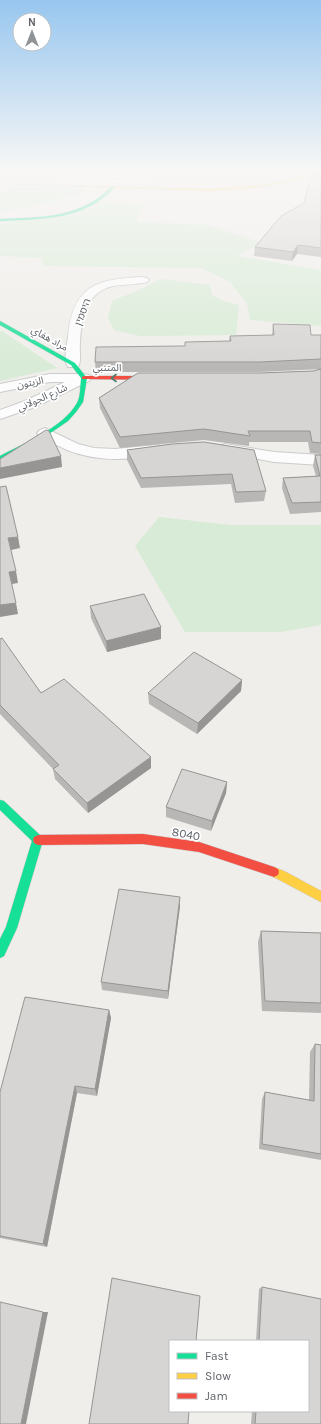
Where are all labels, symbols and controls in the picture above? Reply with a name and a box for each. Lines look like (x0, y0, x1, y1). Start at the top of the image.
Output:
north arrow (12, 12, 52, 52)
text: N (28, 16, 36, 29)
street label: היסמין (72, 297, 94, 328)
street label: مراد هغاي (28, 324, 70, 355)
street label: المتنبي (93, 362, 121, 375)
one-way arrow (111, 374, 117, 382)
street label: الزيتون (16, 375, 45, 391)
street label: شارع الجولاني (15, 381, 70, 416)
street label: 8040 (171, 825, 201, 843)
legend (169, 1340, 309, 1412)
text: Fast (205, 1349, 229, 1363)
text: Slow (205, 1369, 231, 1383)
text: Jam (205, 1389, 228, 1403)

